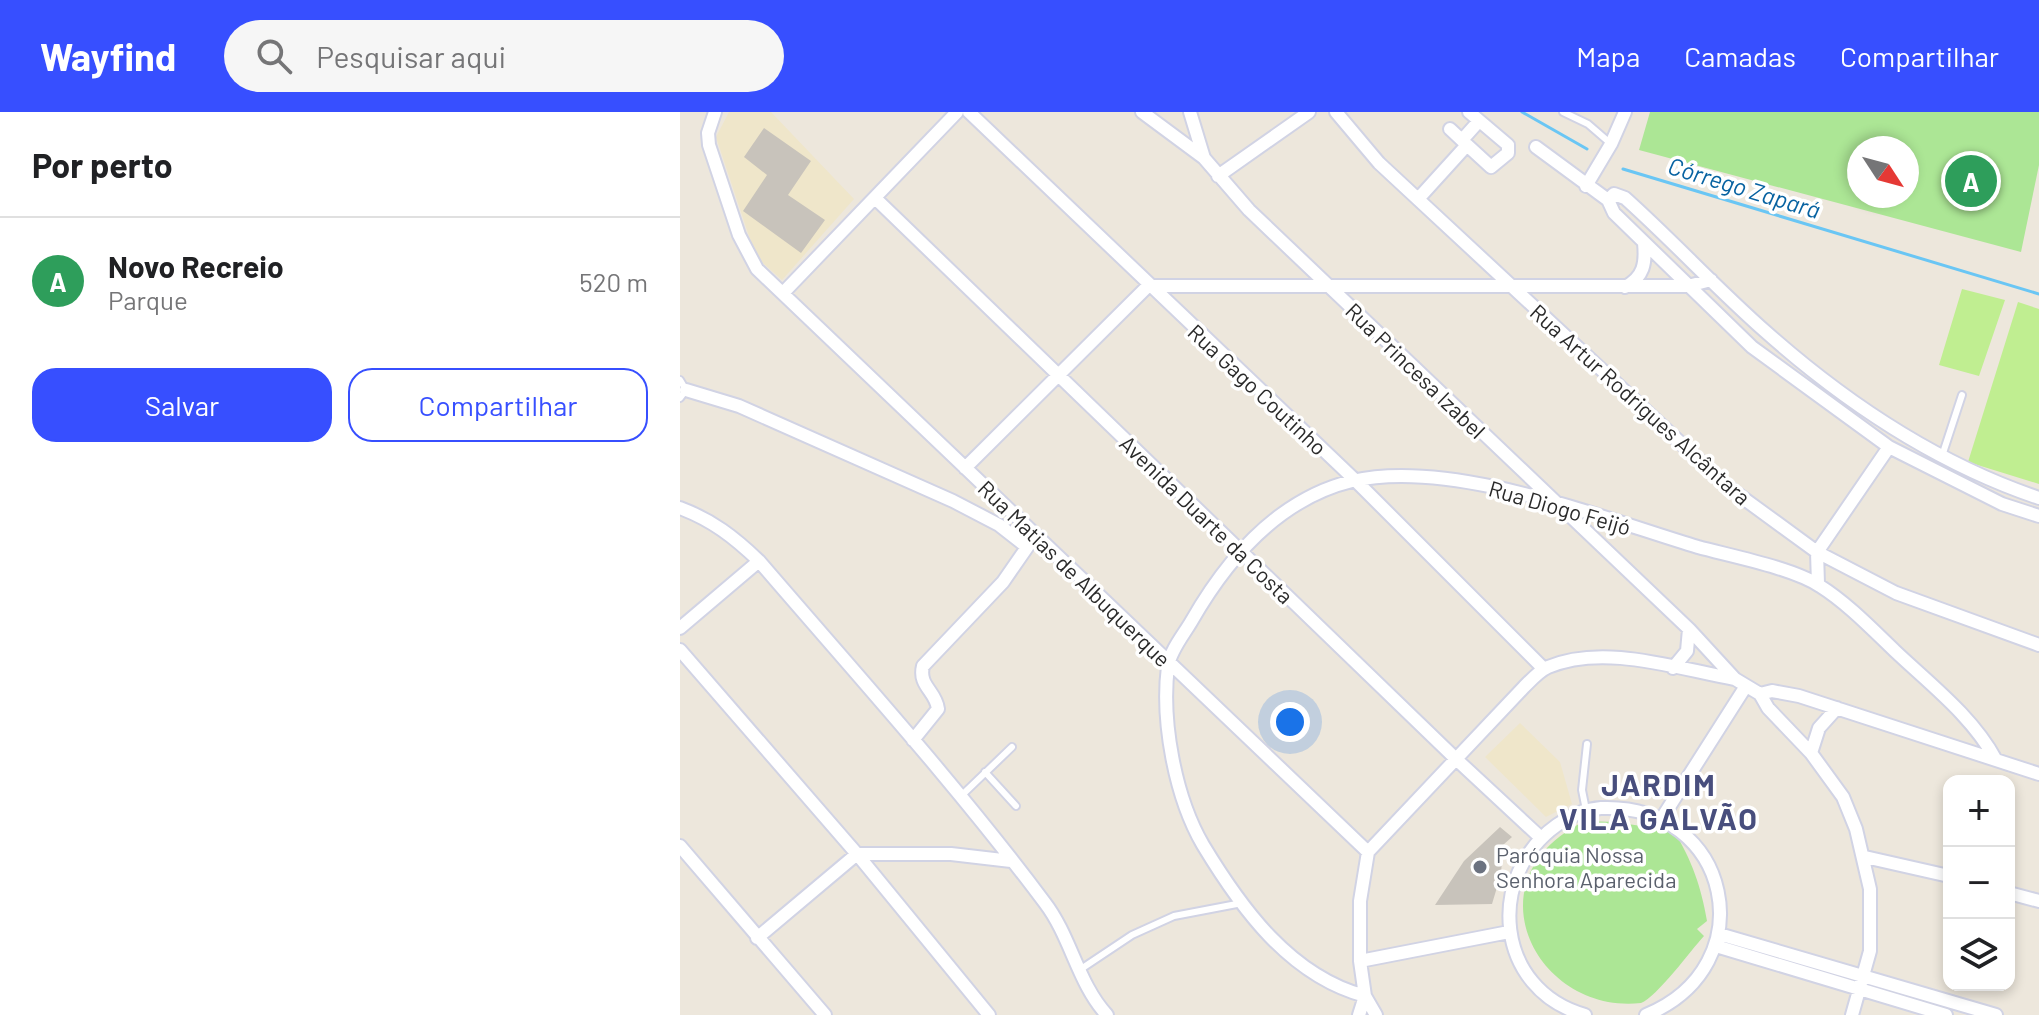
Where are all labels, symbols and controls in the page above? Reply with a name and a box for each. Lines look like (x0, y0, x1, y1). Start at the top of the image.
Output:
search box (224, 20, 784, 92)
text: Wayfind (40, 33, 176, 79)
icon: search (252, 34, 296, 78)
text: Pesquisar aqui (316, 38, 506, 74)
text: Mapa (1576, 39, 1640, 73)
text: Camadas (1684, 39, 1796, 73)
text: Compartilhar (1840, 39, 1999, 73)
north arrow (1847, 136, 1919, 208)
text: Por perto (32, 144, 173, 185)
water label: Córrego Zapará (1665, 150, 1823, 224)
pin: A (1945, 151, 1997, 211)
text: Novo Recreio (108, 248, 284, 284)
text: A (49, 266, 67, 297)
text: 520 m (579, 266, 648, 297)
text: Parque (108, 284, 188, 315)
street label: Rua Princesa Izabel (1341, 297, 1491, 443)
street label: Rua Artur Rodrigues Alcântara (1526, 298, 1756, 510)
street label: Rua Gago Coutinho (1183, 318, 1333, 460)
button: Salvar (32, 368, 332, 442)
button: Compartilhar (348, 368, 648, 442)
street label: Avenida Duarte da Costa (1115, 429, 1299, 609)
street label: Rua Matias de Albuquerque (974, 474, 1176, 672)
street label: Rua Diogo Feijó (1486, 474, 1634, 540)
your location (1270, 702, 1310, 742)
district label: JARDIM VILA GALVÃO (1559, 766, 1759, 836)
map controls (1943, 775, 2015, 991)
button: + (1943, 775, 2015, 847)
place label: Paróquia Nossa Senhora Aparecida (1496, 841, 1676, 892)
button: − (1943, 847, 2015, 919)
marker: Paróquia Nossa Senhora Aparecida (1471, 858, 1489, 876)
button: layers (1943, 919, 2015, 991)

